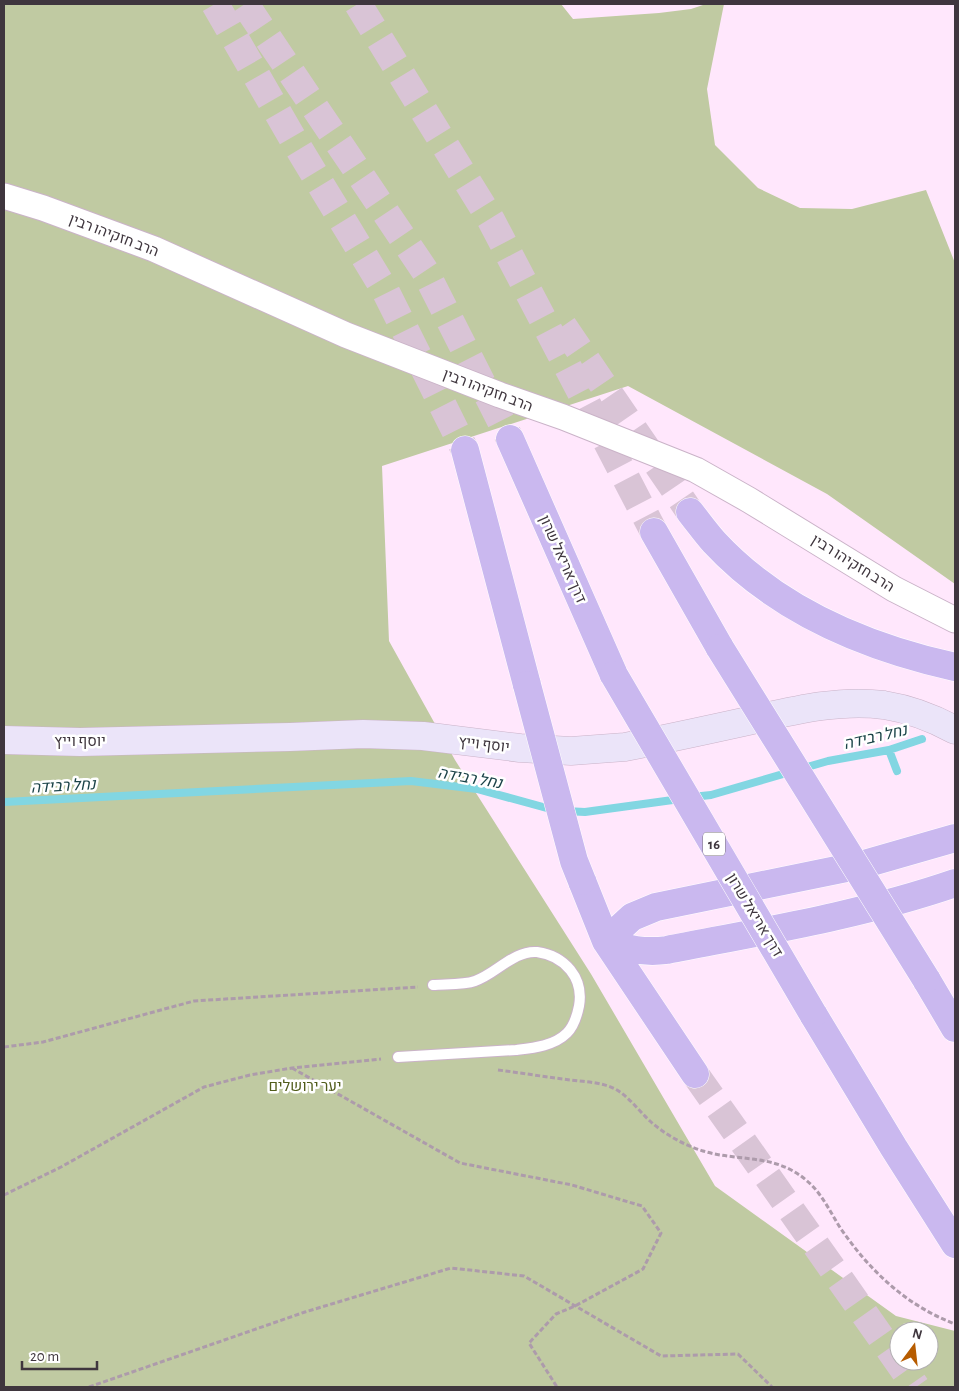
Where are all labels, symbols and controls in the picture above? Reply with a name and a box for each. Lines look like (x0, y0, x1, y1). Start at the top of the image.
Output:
street label: הרב חזקיהו רבין (67, 212, 161, 259)
street label: הרב חזקיהו רבין (441, 367, 535, 414)
street label: דרך אריאל שרון (536, 513, 589, 606)
street label: הרב חזקיהו רבין (809, 532, 897, 595)
water label: נחל רבידה (842, 722, 910, 752)
street label: יוסף וייץ (54, 734, 106, 749)
street label: יוסף וייץ (458, 734, 510, 755)
water label: נחל רבידה (436, 764, 504, 792)
water label: נחל רבידה (30, 776, 97, 796)
road number: 16 (703, 832, 725, 856)
street label: דרך אריאל שרון (724, 871, 785, 960)
park label: יער ירושלים (268, 1079, 342, 1094)
north arrow (889, 1321, 939, 1371)
text: N (911, 1326, 924, 1342)
scale bar (22, 1338, 98, 1370)
text: 20 m (30, 1349, 59, 1364)

